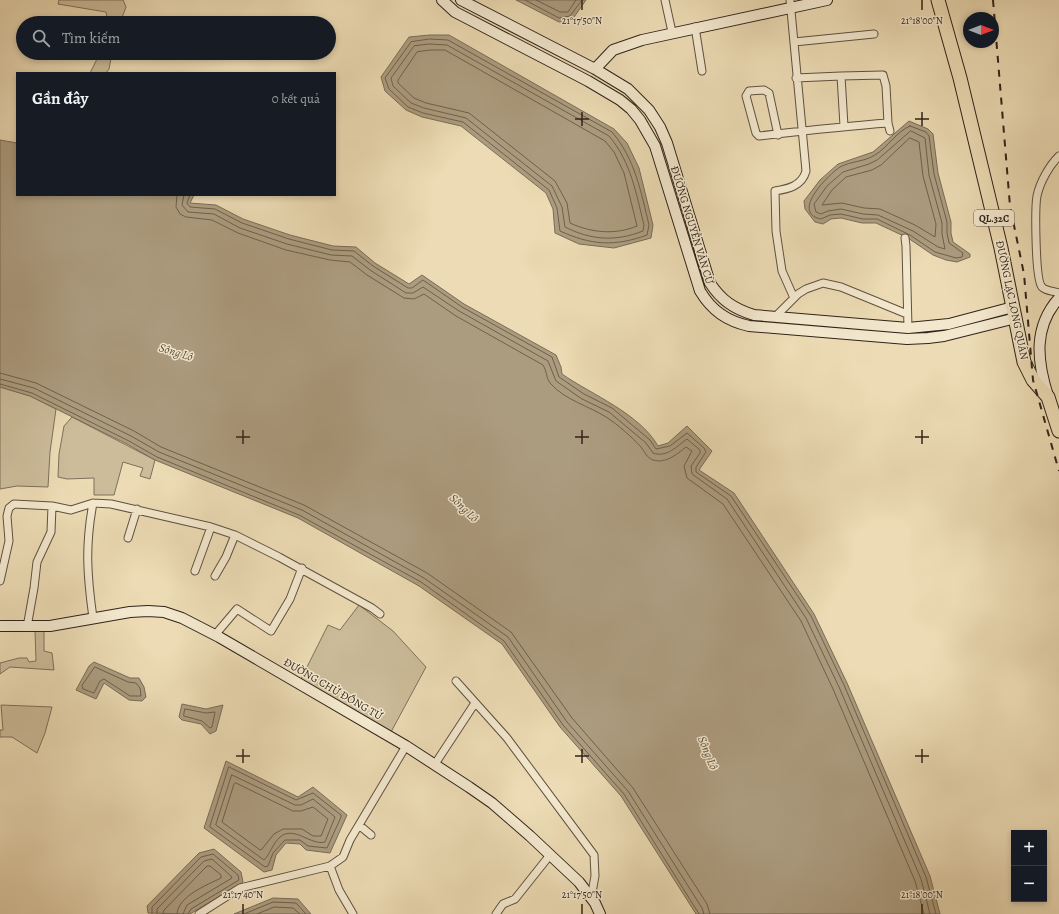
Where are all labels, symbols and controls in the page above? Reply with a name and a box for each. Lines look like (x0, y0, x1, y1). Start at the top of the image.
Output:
north arrow (963, 12, 999, 48)
text: 21°17'50"N (562, 14, 602, 27)
text: 21°18'00"N (901, 14, 943, 27)
search box (16, 16, 336, 60)
icon: search (30, 27, 52, 49)
text: Tìm kiếm (62, 28, 120, 48)
text: Gần đây (32, 87, 89, 110)
text: 0 kết quả (272, 90, 320, 107)
street label: ĐƯỜNG NGUYỄN VĂN CỪ (667, 164, 717, 286)
road number: QL.32C (974, 210, 1014, 226)
street label: ĐƯỜNG LẠC LONG QUÂN (992, 239, 1032, 361)
water label: Sông Lô (157, 339, 195, 365)
water label: Sông Lô (446, 490, 482, 526)
street label: ĐƯỜNG CHỬ ĐỒNG TỬ (281, 654, 386, 724)
water label: Sông Lô (694, 734, 722, 772)
map controls (1011, 830, 1047, 902)
button: + (1011, 830, 1047, 866)
button: − (1011, 866, 1047, 902)
text: 21°17'40"N (223, 888, 263, 901)
text: 21°17'50"N (562, 888, 602, 901)
text: 21°18'00"N (901, 888, 943, 901)

